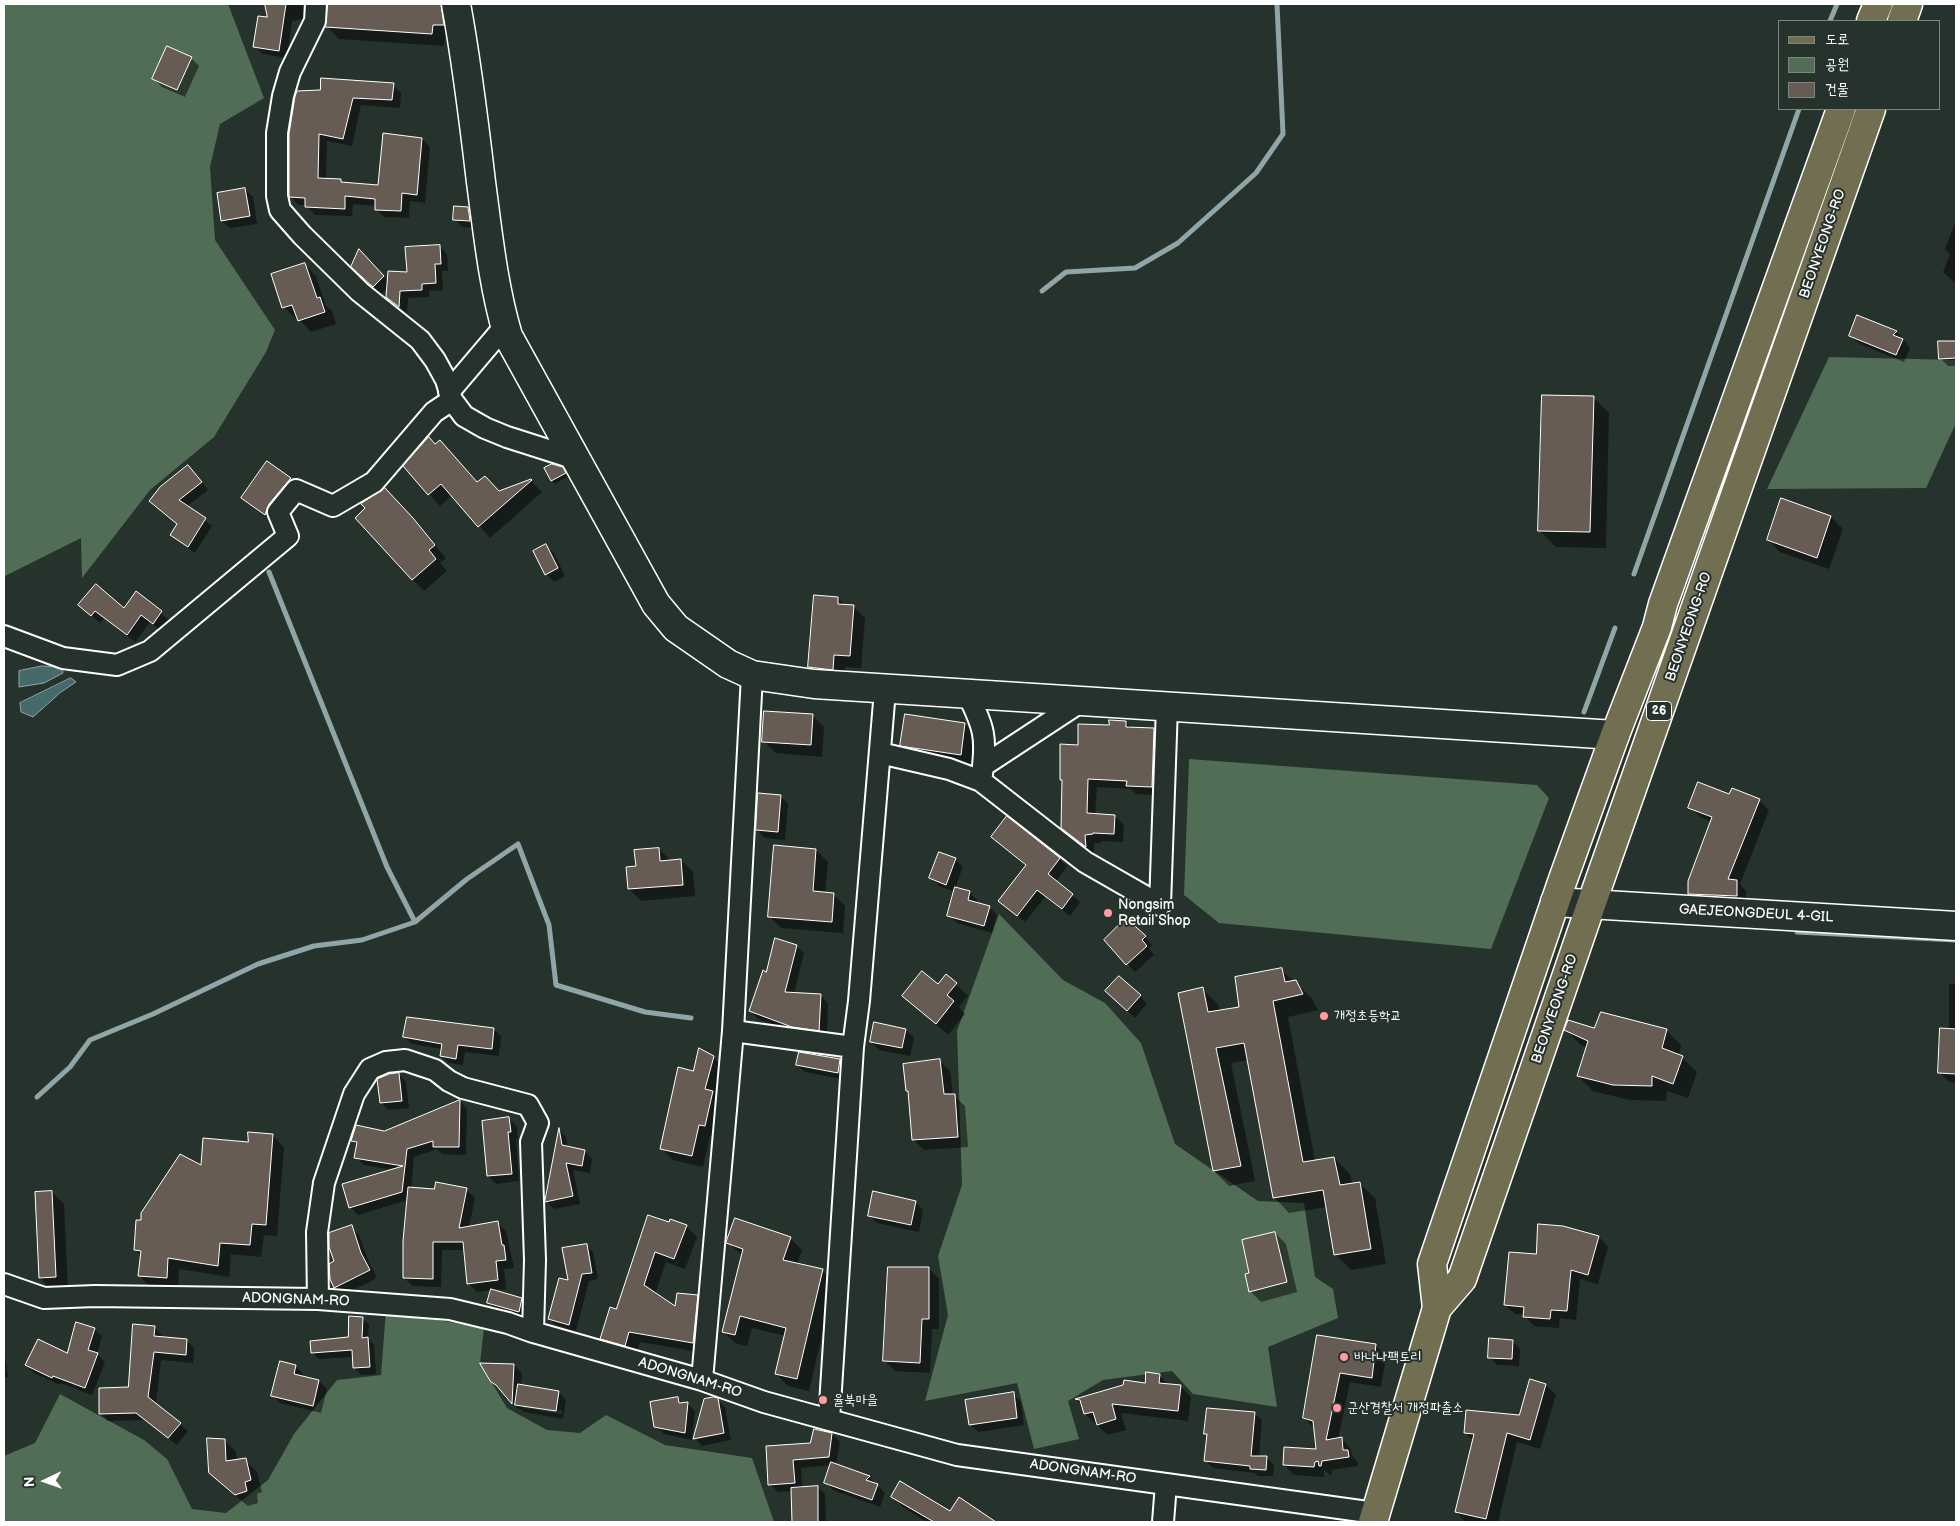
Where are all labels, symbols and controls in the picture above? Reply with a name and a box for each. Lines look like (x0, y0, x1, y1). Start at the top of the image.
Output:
legend (1778, 20, 1940, 110)
text: 도로 (1825, 30, 1849, 49)
text: 공원 (1825, 55, 1849, 74)
text: 건물 (1825, 80, 1849, 99)
street label: BEONYEONG-RO (1796, 187, 1850, 301)
street label: BEONYEONG-RO (1662, 570, 1716, 684)
road number: 26 (1646, 701, 1672, 720)
place label: Nongsim Retail Shop (1118, 897, 1191, 930)
street label: GAEJEONGDEUL 4-GIL (1678, 902, 1834, 926)
marker: Nongsim Retail Shop (1102, 907, 1114, 919)
street label: BEONYEONG-RO (1528, 952, 1582, 1066)
place label: 개정초등학교 (1334, 1008, 1402, 1024)
marker: 개정초등학교 (1318, 1010, 1330, 1022)
street label: ADONGNAM-RO (242, 1290, 350, 1310)
place label: 바나나팩토리 (1354, 1349, 1422, 1365)
marker: 바나나팩토리 (1338, 1351, 1350, 1363)
street label: ADONGNAM-RO (636, 1354, 744, 1402)
place label: 율북마을 (833, 1392, 878, 1408)
marker: 율북마을 (817, 1394, 829, 1406)
place label: 군산경찰서 개정파출소 (1347, 1400, 1463, 1416)
marker: 군산경찰서 개정파출소 (1331, 1402, 1343, 1414)
north arrow (20, 1456, 70, 1506)
street label: ADONGNAM-RO (1029, 1456, 1137, 1488)
text: N (21, 1476, 38, 1488)

